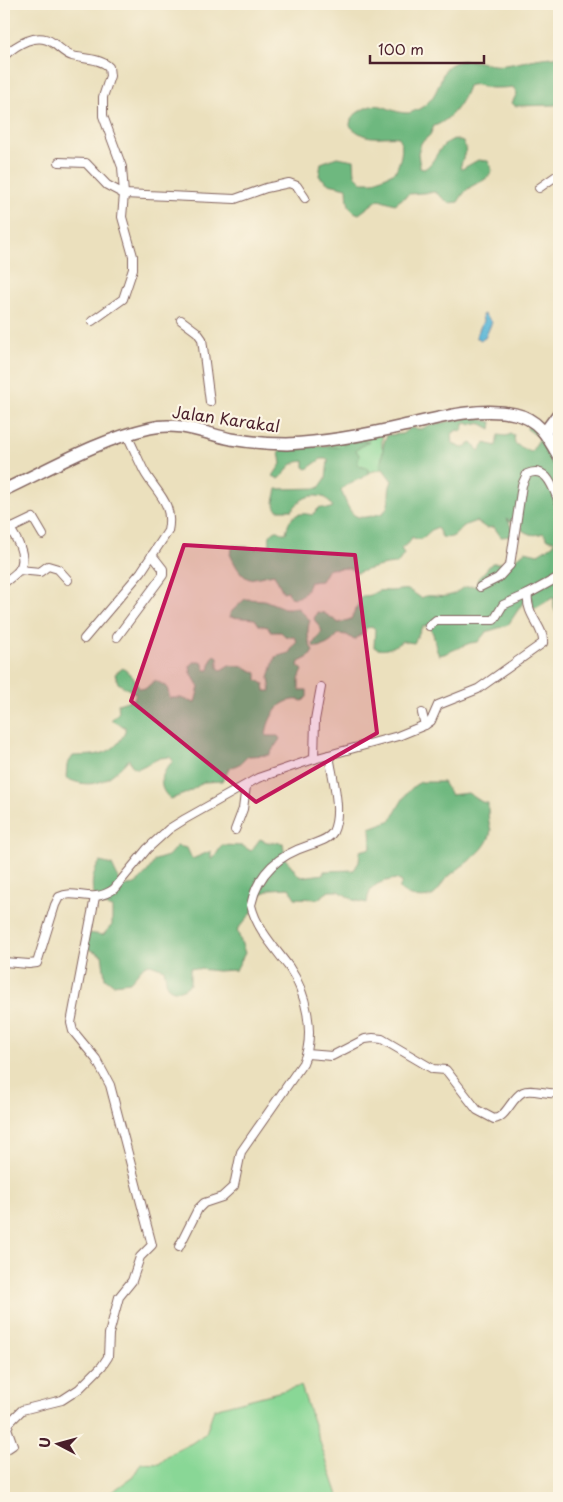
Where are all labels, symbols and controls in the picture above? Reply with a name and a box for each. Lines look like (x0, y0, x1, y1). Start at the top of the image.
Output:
scale bar (370, 32, 484, 64)
text: 100 m (378, 37, 424, 60)
street label: Jalan Karakal (171, 399, 282, 437)
north arrow (32, 1420, 82, 1470)
text: U (34, 1436, 56, 1449)

